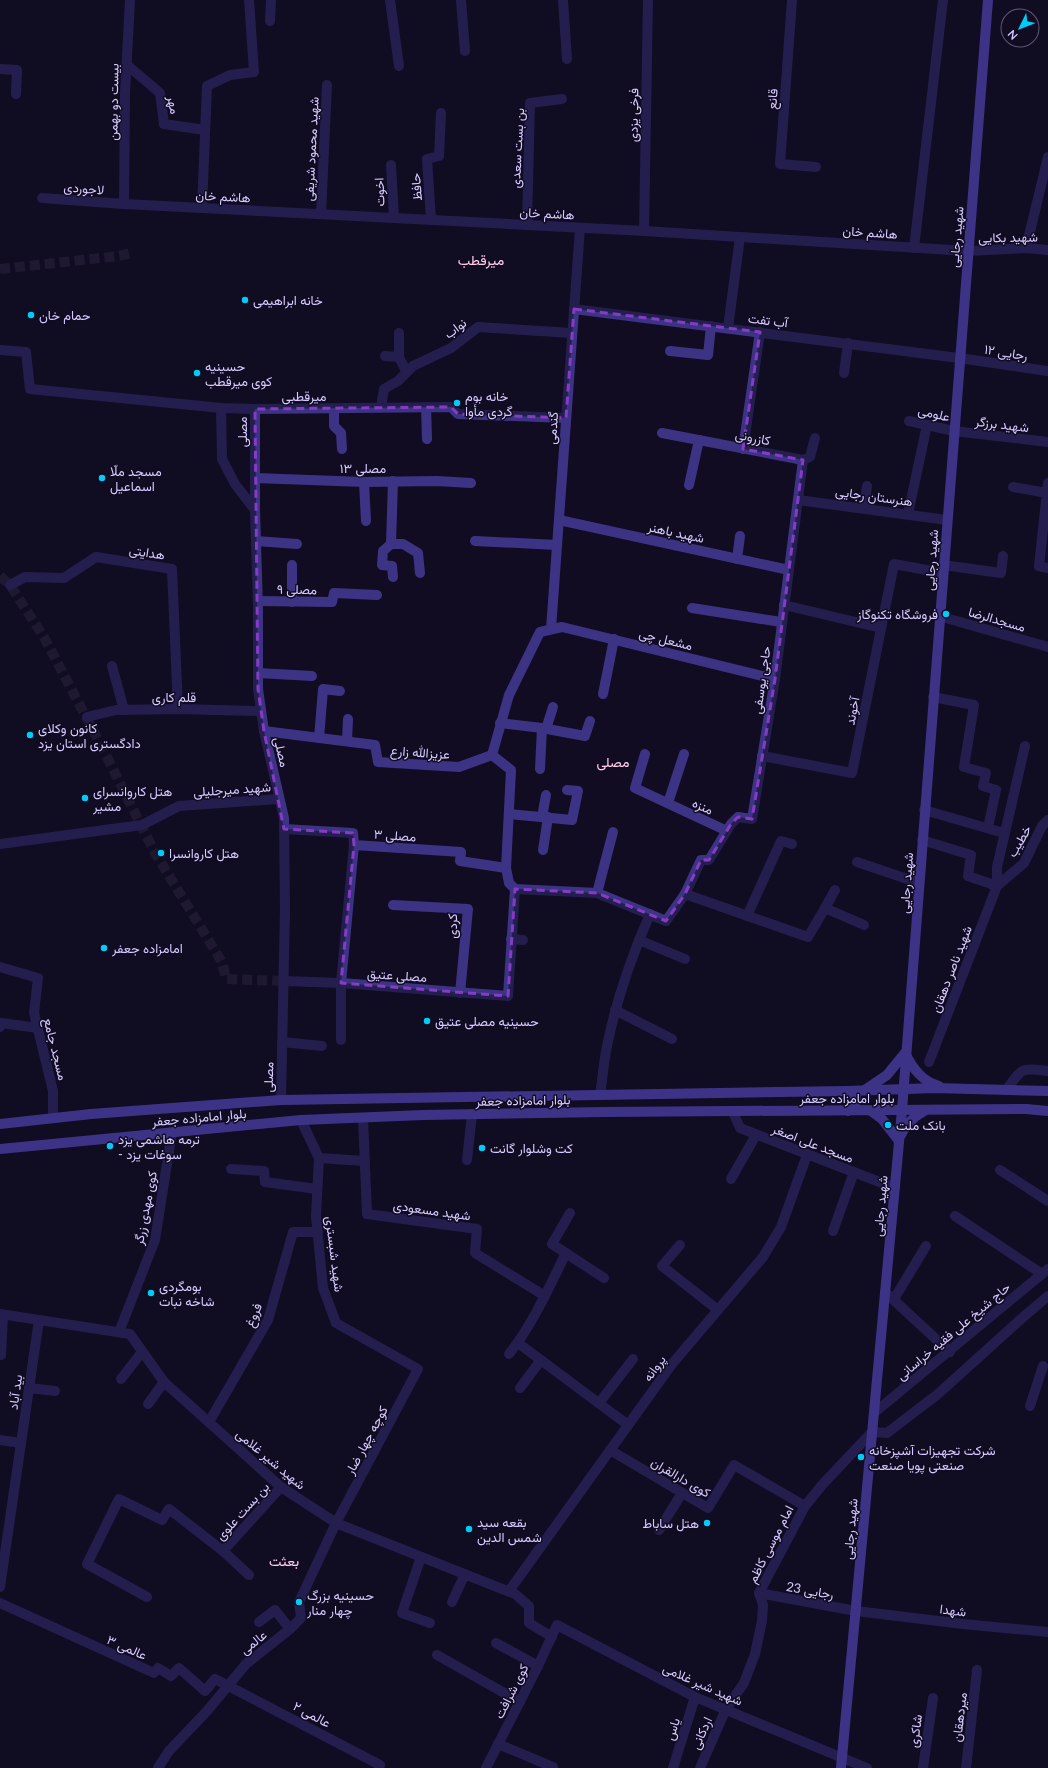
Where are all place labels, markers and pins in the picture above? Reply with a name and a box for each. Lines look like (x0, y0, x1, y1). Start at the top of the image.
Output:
place label: خانه ابراهیمی (253, 292, 323, 309)
marker: خانه ابراهیمی (240, 295, 250, 305)
place label: حمام خان (39, 307, 91, 324)
marker: حمام خان (26, 310, 36, 320)
place label: حسینیه کوی میرقطب (205, 358, 272, 390)
marker: حسینیه کوی میرقطب (192, 368, 202, 378)
place label: خانه بوم گردی مأوا (465, 388, 513, 420)
marker: خانه بوم گردی مأوا (452, 398, 462, 408)
place label: مسجد ملّا اسماعیل (110, 463, 162, 495)
marker: مسجد ملّا اسماعیل (97, 473, 107, 483)
place label: فروشگاه تکنوگاز (856, 606, 938, 623)
marker: فروشگاه تکنوگاز (941, 609, 951, 619)
place label: کانون وکلای دادگستری استان یزد (38, 720, 141, 752)
marker: کانون وکلای دادگستری استان یزد (25, 730, 35, 740)
place label: هتل کاروانسرای مشیر (92, 783, 172, 815)
marker: هتل کاروانسرای مشیر (80, 793, 90, 803)
place label: هتل کاروانسرا (169, 845, 239, 862)
marker: هتل کاروانسرا (156, 848, 166, 858)
place label: امامزاده جعفر (111, 940, 183, 957)
marker: امامزاده جعفر (99, 943, 109, 953)
place label: حسینیه مصلی عتیق (435, 1013, 539, 1030)
marker: حسینیه مصلی عتیق (422, 1016, 432, 1026)
place label: بانک ملت (896, 1117, 946, 1133)
marker: بانک ملت (883, 1120, 893, 1130)
place label: ترمه هاشمی یزد - سوغات یزد (118, 1131, 200, 1163)
place label: کت وشلوار گانت (490, 1140, 573, 1157)
marker: ترمه هاشمی یزد - سوغات یزد (105, 1141, 115, 1151)
marker: کت وشلوار گانت (477, 1143, 487, 1153)
place label: بومگردی شاخه نبات (159, 1278, 214, 1309)
marker: بومگردی شاخه نبات (146, 1288, 156, 1298)
place label: شرکت تجهیزات آشپزخانه صنعتی پویا صنعت (869, 1442, 996, 1475)
marker: شرکت تجهیزات آشپزخانه صنعتی پویا صنعت (856, 1452, 866, 1462)
place label: بقعه سید شمس الدین (477, 1514, 542, 1546)
place label: هتل ساباط (642, 1515, 699, 1532)
marker: هتل ساباط (702, 1518, 712, 1528)
marker: بقعه سید شمس الدین (464, 1524, 474, 1534)
place label: حسینیه بزرگ چهار منار (306, 1587, 374, 1620)
marker: حسینیه بزرگ چهار منار (294, 1597, 304, 1607)

